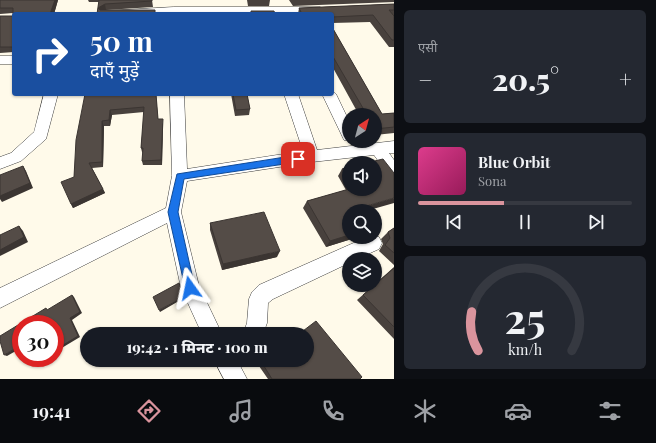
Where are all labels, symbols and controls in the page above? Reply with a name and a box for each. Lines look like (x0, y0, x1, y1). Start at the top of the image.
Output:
text: 50 m (90, 22, 153, 59)
icon: right (24, 28, 76, 80)
text: एसी (418, 38, 437, 55)
text: दाएँ मुड़ें (90, 58, 139, 82)
text: 20.5° (492, 59, 559, 99)
text: − (418, 64, 432, 94)
text: + (619, 64, 632, 94)
north arrow (342, 108, 382, 148)
map controls (342, 108, 382, 292)
pin (281, 142, 315, 176)
icon: arrive (287, 148, 309, 170)
text: Blue Orbit (478, 152, 550, 172)
button: sound (342, 156, 382, 196)
text: Sona (478, 172, 506, 189)
button: search (342, 204, 382, 244)
icon: previous (443, 211, 465, 233)
icon: pause (514, 211, 536, 233)
icon: next (585, 211, 607, 233)
button: layers (342, 252, 382, 292)
position arrow (169, 267, 211, 309)
text: 25 (505, 288, 545, 343)
speed limit sign: 30 (12, 315, 64, 367)
text: 19:42 · 1 मिनट · 100 m (126, 337, 268, 357)
text: km/h (508, 339, 543, 358)
icon: directions (135, 397, 163, 425)
icon: music (227, 397, 255, 425)
icon: phone (319, 397, 347, 425)
icon: climate (411, 397, 439, 425)
icon: car (504, 397, 532, 425)
icon: filters (596, 397, 624, 425)
text: 19:41 (32, 399, 71, 423)

